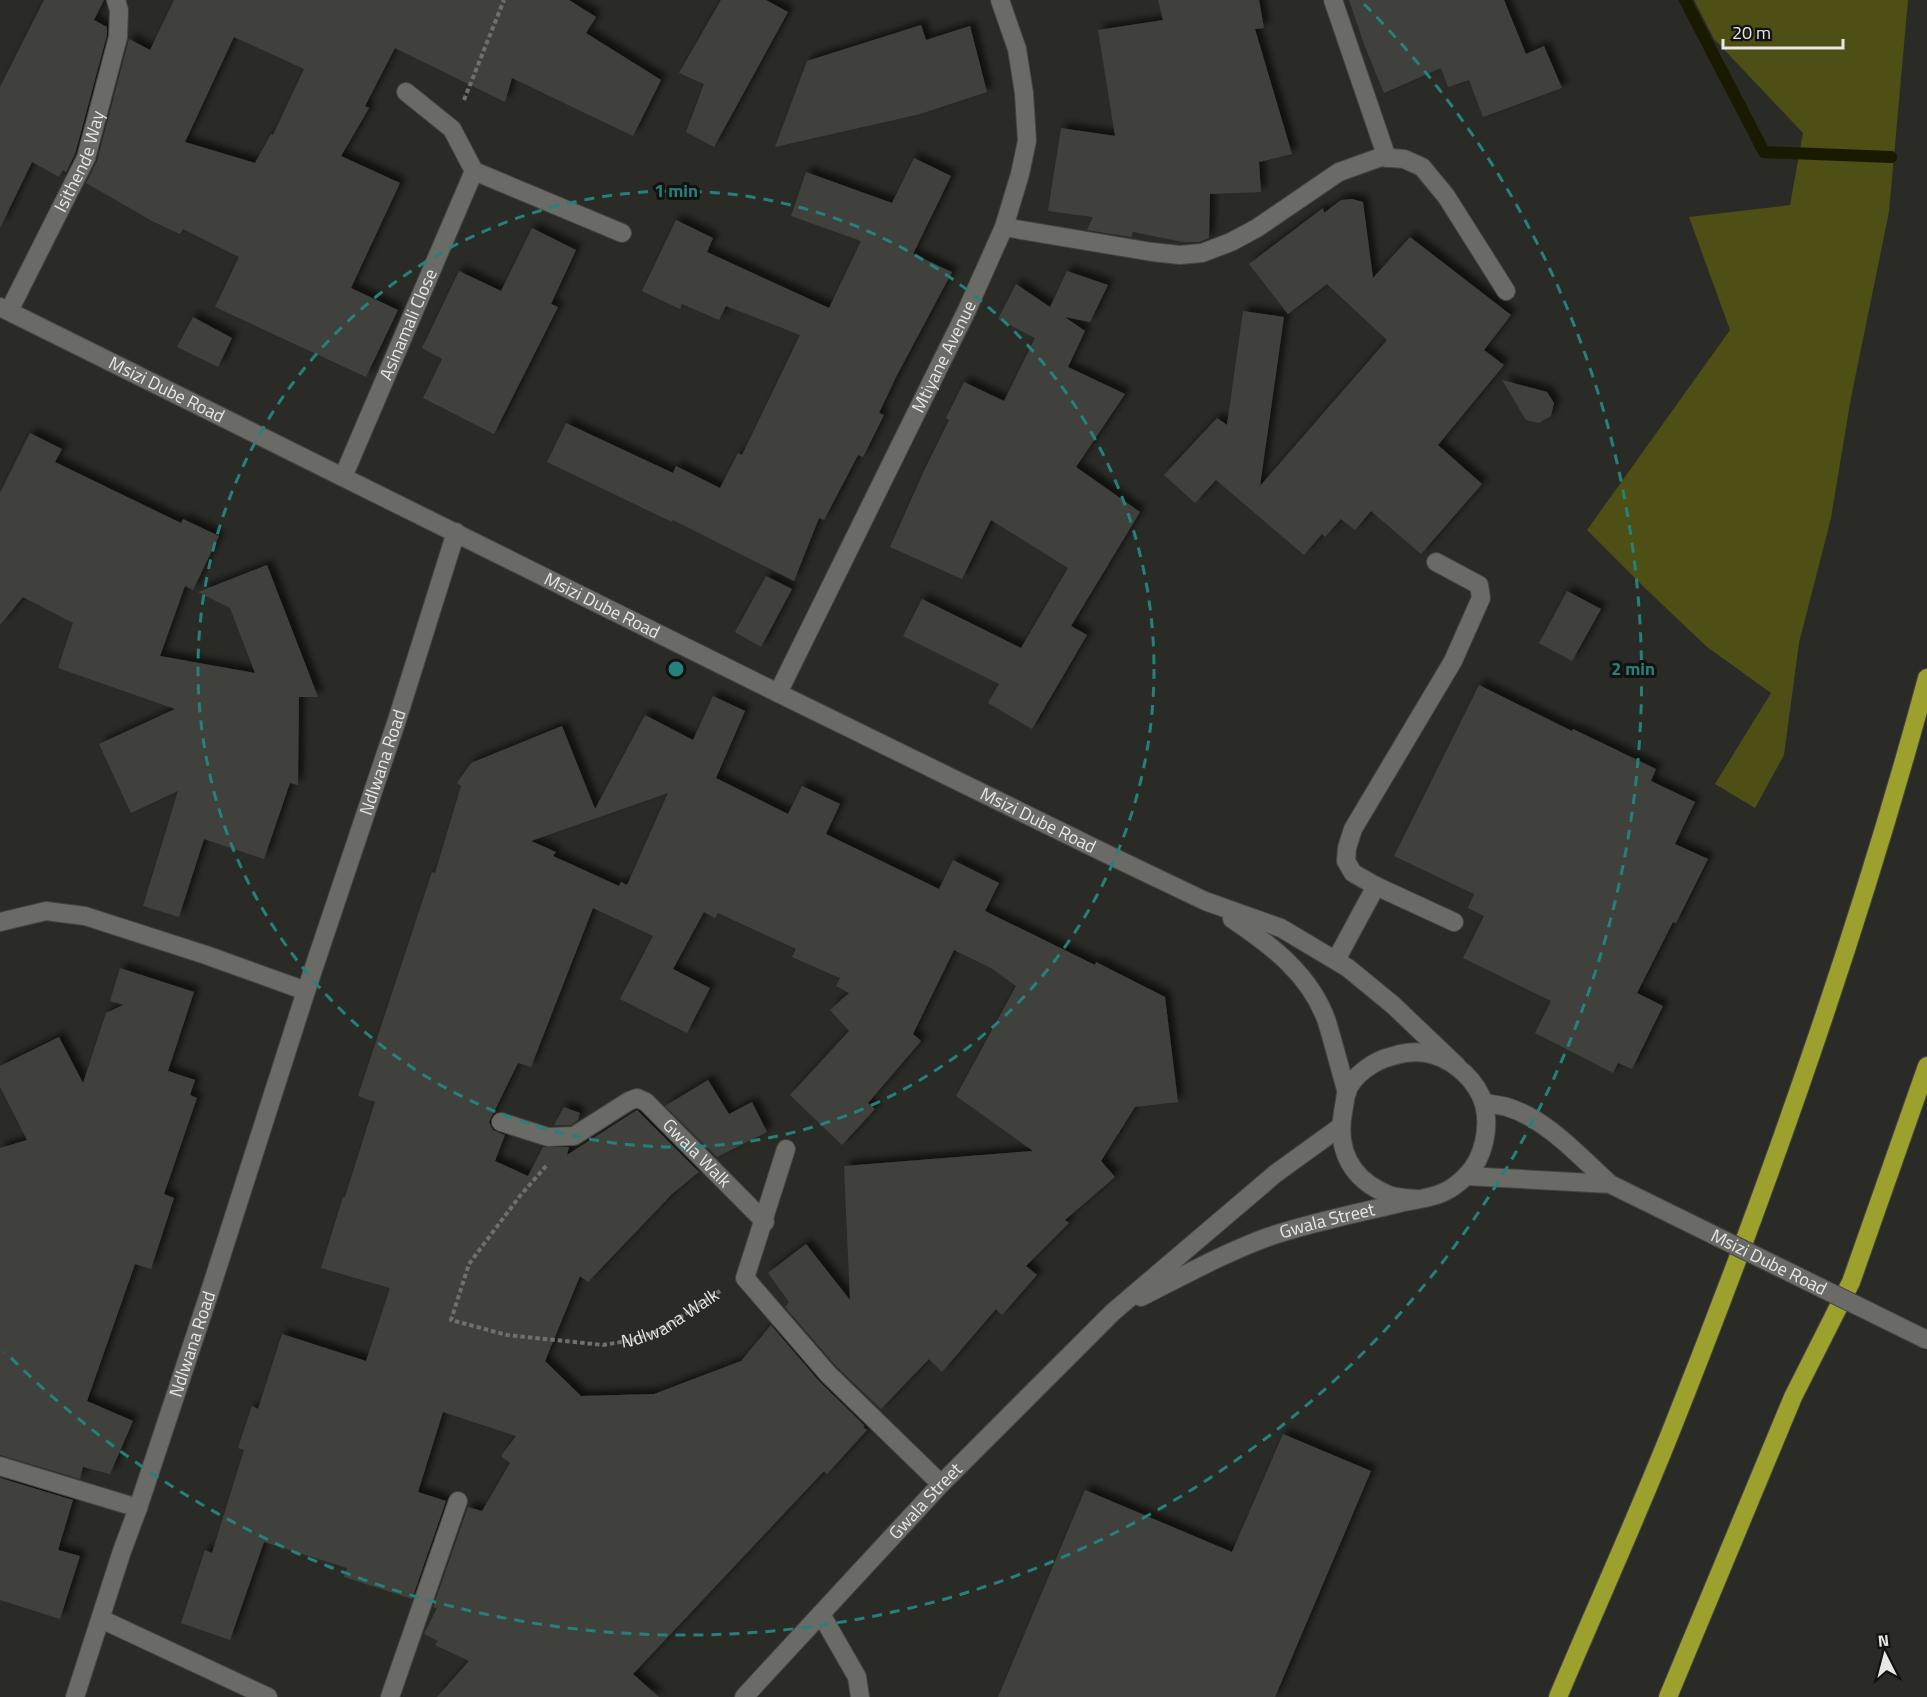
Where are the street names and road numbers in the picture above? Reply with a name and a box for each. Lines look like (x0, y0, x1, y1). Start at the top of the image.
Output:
street label: Isithende Way (47, 107, 111, 217)
street label: Asinamali Close (372, 264, 444, 384)
street label: Mtiyane Avenue (904, 296, 983, 417)
street label: Msizi Dube Road (104, 349, 229, 429)
street label: Msizi Dube Road (540, 565, 665, 645)
street label: Ndlwana Road (352, 706, 412, 819)
street label: Msizi Dube Road (976, 780, 1101, 860)
street label: Gwala Walk (656, 1112, 738, 1194)
street label: Gwala Street (1276, 1195, 1378, 1245)
street label: Msizi Dube Road (1706, 1222, 1832, 1302)
street label: Ndlwana Walk (619, 1281, 724, 1355)
street label: Ndlwana Road (162, 1287, 222, 1400)
street label: Gwala Street (882, 1456, 969, 1546)

